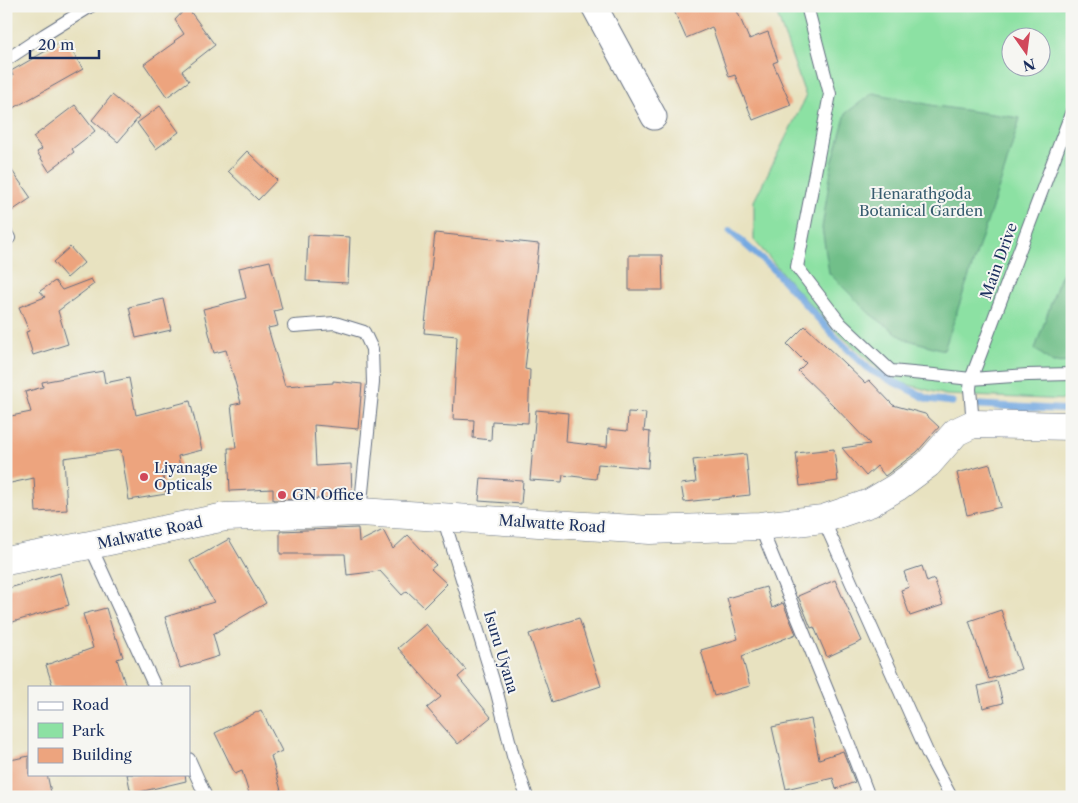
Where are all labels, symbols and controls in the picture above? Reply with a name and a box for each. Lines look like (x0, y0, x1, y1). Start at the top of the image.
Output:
scale bar (30, 28, 99, 60)
north arrow (1000, 28, 1050, 78)
text: 20 m (38, 35, 74, 54)
text: N (1021, 54, 1037, 75)
park label: Henarathgoda Botanical Garden (859, 184, 984, 220)
street label: Main Drive (976, 220, 1021, 302)
place label: Liyanage Opticals (154, 458, 218, 494)
marker: Liyanage Opticals (138, 471, 150, 483)
place label: GN Office (292, 485, 364, 504)
marker: GN Office (276, 489, 288, 501)
street label: Malwatte Road (498, 510, 606, 537)
street label: Malwatte Road (95, 512, 204, 553)
street label: Isuru Uyana (480, 608, 523, 695)
legend (28, 686, 190, 776)
text: Road (72, 695, 109, 714)
text: Park (72, 721, 106, 740)
text: Building (72, 745, 132, 764)

